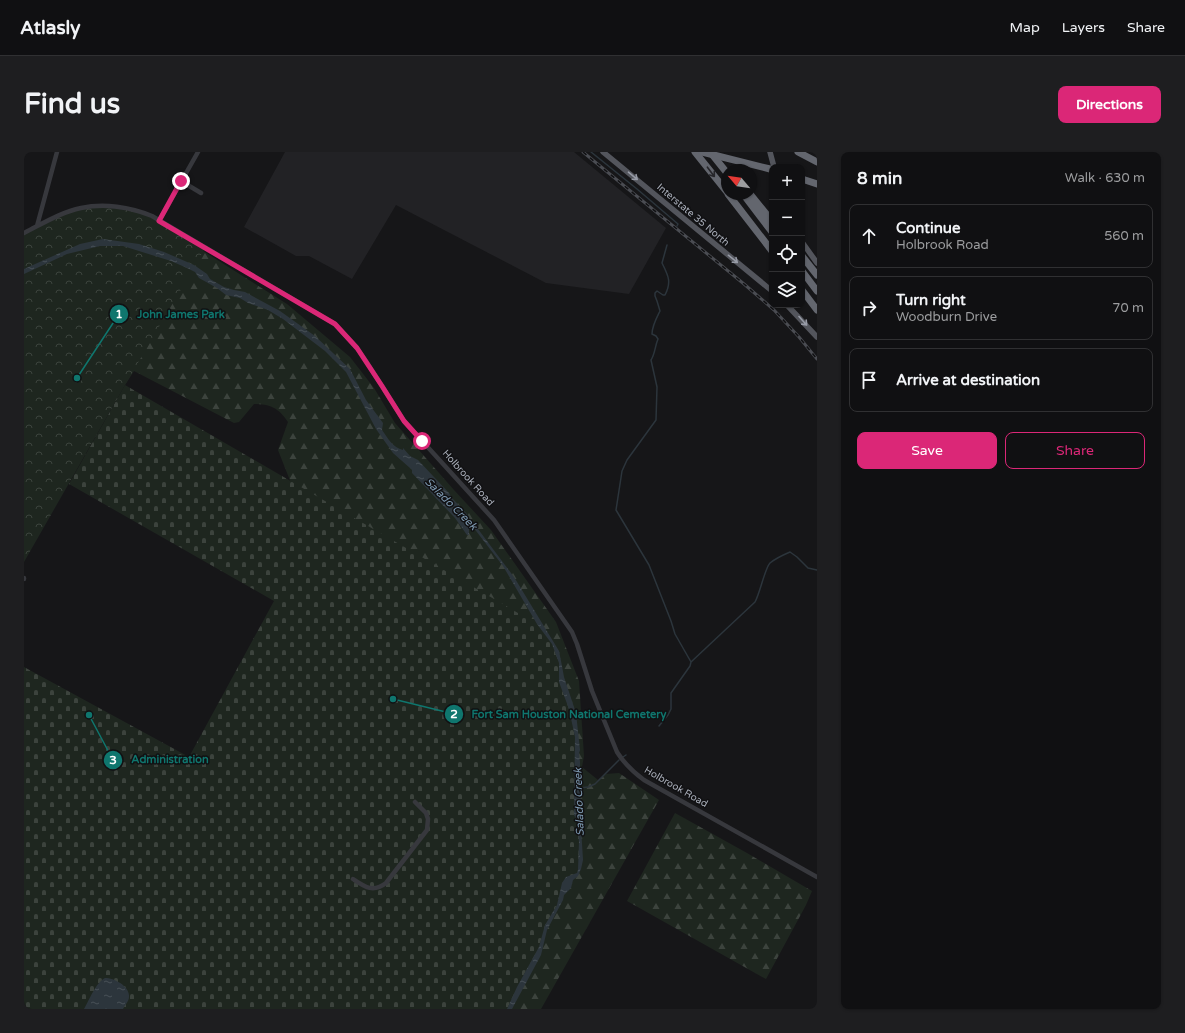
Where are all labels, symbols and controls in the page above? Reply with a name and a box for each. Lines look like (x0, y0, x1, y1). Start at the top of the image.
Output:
text: Atlasly (20, 17, 80, 39)
text: Map (1010, 19, 1040, 36)
text: Layers (1062, 19, 1105, 36)
text: Share (1127, 19, 1165, 36)
button: Directions (1058, 86, 1161, 123)
text: Find us (24, 87, 120, 121)
north arrow (721, 164, 757, 200)
map controls (769, 164, 805, 308)
button: + (769, 164, 805, 200)
one-way arrow (707, 166, 716, 177)
text: 8 min (857, 168, 902, 189)
text: Walk · 630 m (1065, 170, 1145, 186)
route end (172, 172, 190, 190)
one-way arrow (628, 172, 638, 181)
street label: Interstate 35 North (654, 181, 732, 249)
button: − (769, 200, 805, 236)
text: Continue (896, 219, 960, 237)
icon: ahead (858, 225, 880, 247)
text: 560 m (1104, 228, 1144, 244)
button: locate (769, 236, 805, 272)
text: Holbrook Road (896, 237, 989, 253)
one-way arrow (728, 255, 739, 264)
button: layers (769, 272, 805, 308)
text: Turn right (896, 291, 966, 309)
icon: right (858, 297, 880, 319)
text: 70 m (1112, 300, 1144, 316)
callout: John James Park (109, 303, 233, 326)
text: 1 (115, 307, 123, 321)
text: John James Park (136, 308, 225, 321)
text: Woodburn Drive (896, 309, 997, 325)
one-way arrow (798, 315, 807, 326)
icon: arrive (858, 369, 880, 391)
text: Arrive at destination (896, 371, 1040, 389)
route start (413, 432, 431, 450)
button: Save (857, 432, 997, 469)
button: Share (1005, 432, 1145, 469)
street label: Holbrook Road (440, 447, 496, 509)
water label: Salado Creek (422, 475, 480, 533)
callout: Fort Sam Houston National Cemetery (444, 702, 674, 725)
text: 2 (450, 707, 458, 721)
text: Fort Sam Houston National Cemetery (472, 708, 666, 722)
callout: Administration (103, 748, 217, 771)
text: 3 (109, 753, 117, 767)
text: Administration (131, 753, 209, 766)
street label: Holbrook Road (642, 764, 710, 810)
water label: Salado Creek (571, 767, 587, 836)

